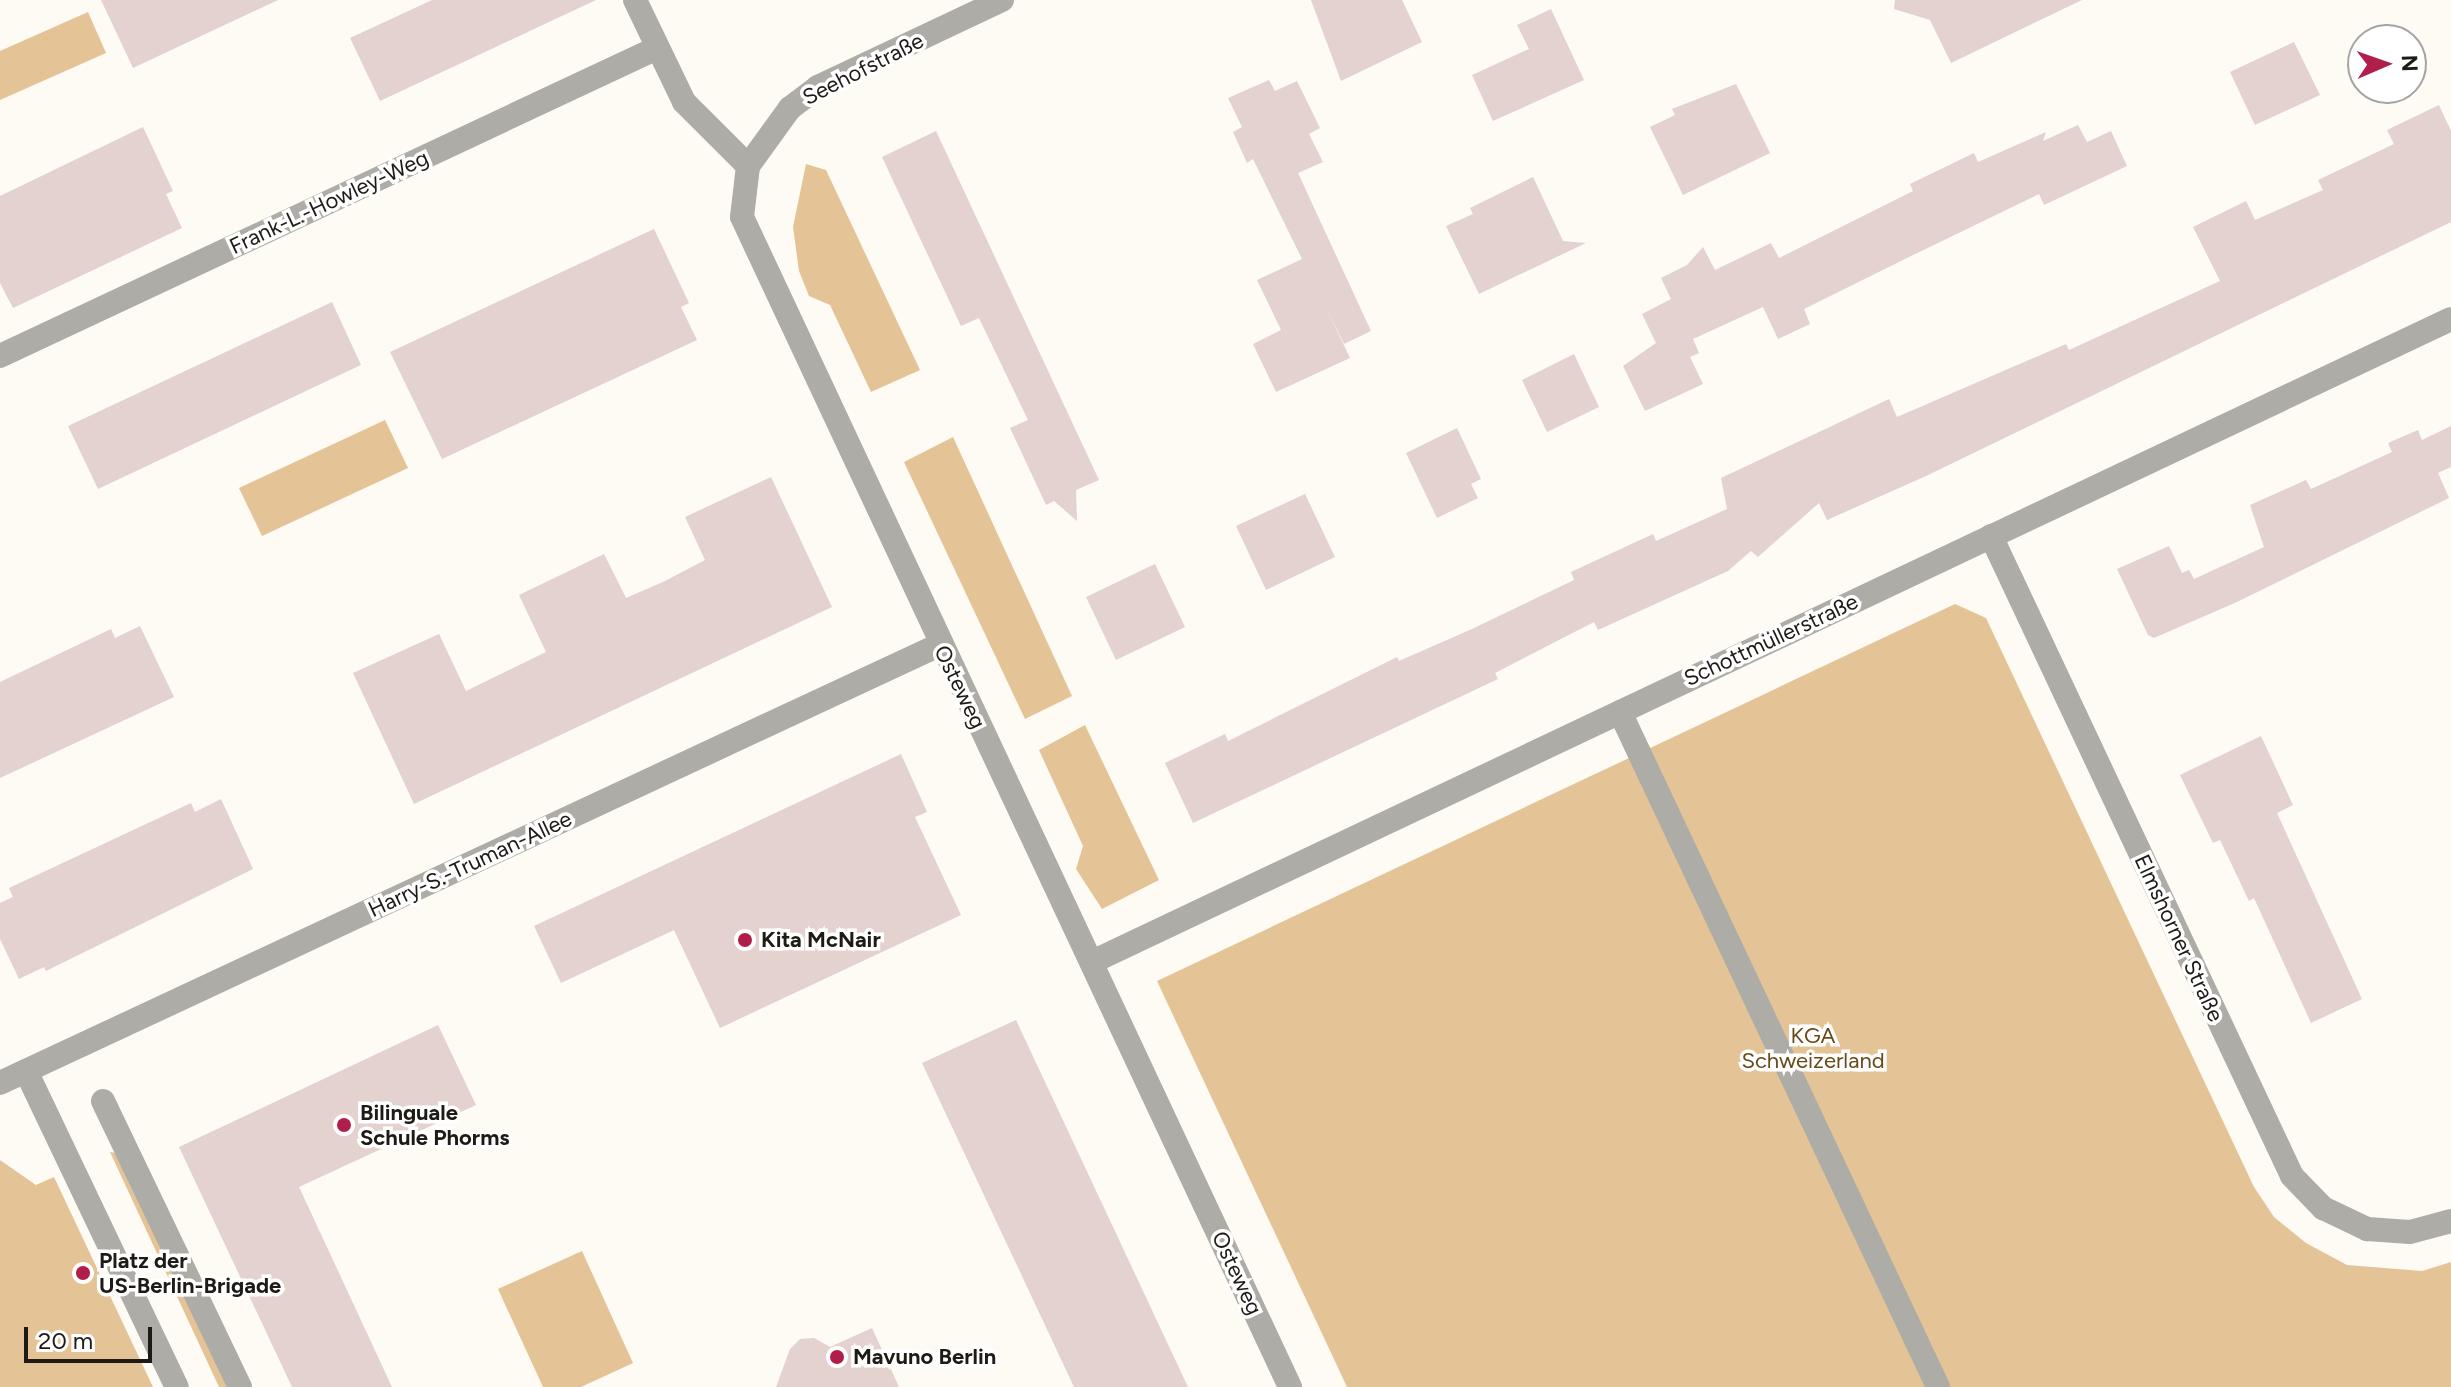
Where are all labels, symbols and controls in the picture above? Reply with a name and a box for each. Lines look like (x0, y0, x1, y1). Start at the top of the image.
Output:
north arrow (2347, 24, 2427, 104)
street label: Seehofstraße (798, 27, 928, 111)
text: N (2396, 54, 2423, 72)
street label: Frank-L.-Howley-Weg (225, 144, 433, 260)
street label: Schottmüllerstraße (1680, 588, 1862, 692)
street label: Osteweg (929, 641, 991, 733)
street label: Harry-S.-Truman-Allee (364, 805, 576, 923)
street label: Elmshorner Straße (2129, 850, 2229, 1026)
place label: Kita McNair (761, 927, 881, 953)
marker: Kita McNair (736, 931, 754, 949)
park label: KGA Schweizerland (1741, 1022, 1885, 1074)
place label: Bilinguale Schule Phorms (360, 1099, 510, 1150)
marker: Bilinguale Schule Phorms (335, 1116, 353, 1134)
street label: Osteweg (1206, 1227, 1268, 1319)
place label: Platz der US-Berlin-Brigade (99, 1247, 281, 1298)
marker: Platz der US-Berlin-Brigade (74, 1264, 92, 1282)
scale bar (28, 1311, 156, 1361)
text: 20 m (38, 1326, 93, 1355)
place label: Mavuno Berlin (853, 1344, 996, 1370)
marker: Mavuno Berlin (828, 1348, 846, 1366)

